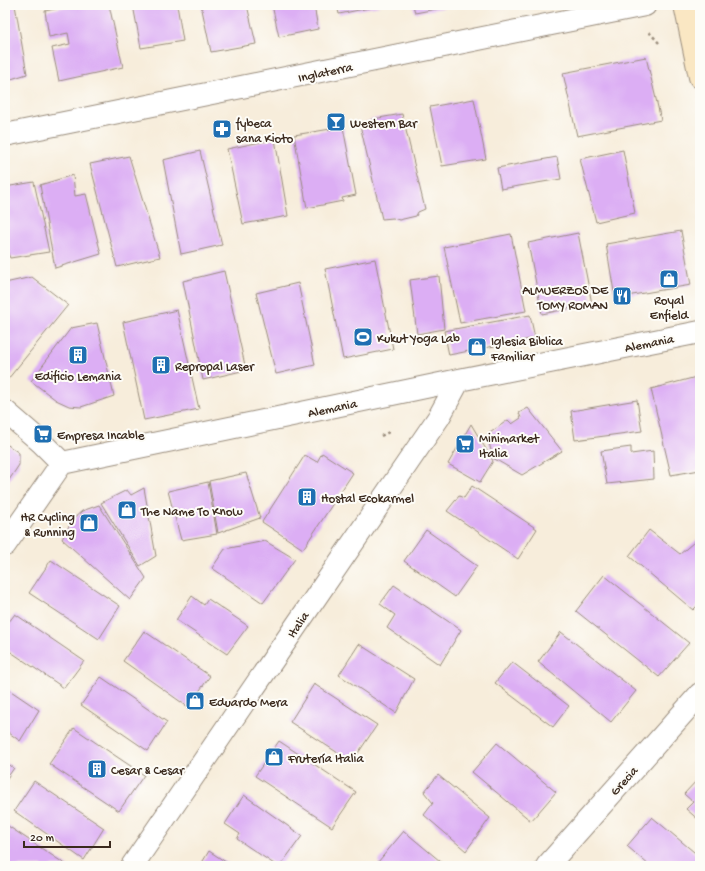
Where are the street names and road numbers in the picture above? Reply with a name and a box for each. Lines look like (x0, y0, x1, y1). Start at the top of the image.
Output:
street label: Inglaterra (297, 60, 355, 87)
street label: Alemania (624, 332, 676, 357)
street label: Alemania (307, 397, 359, 422)
street label: Italia (285, 609, 314, 641)
street label: Grecia (608, 763, 642, 799)

